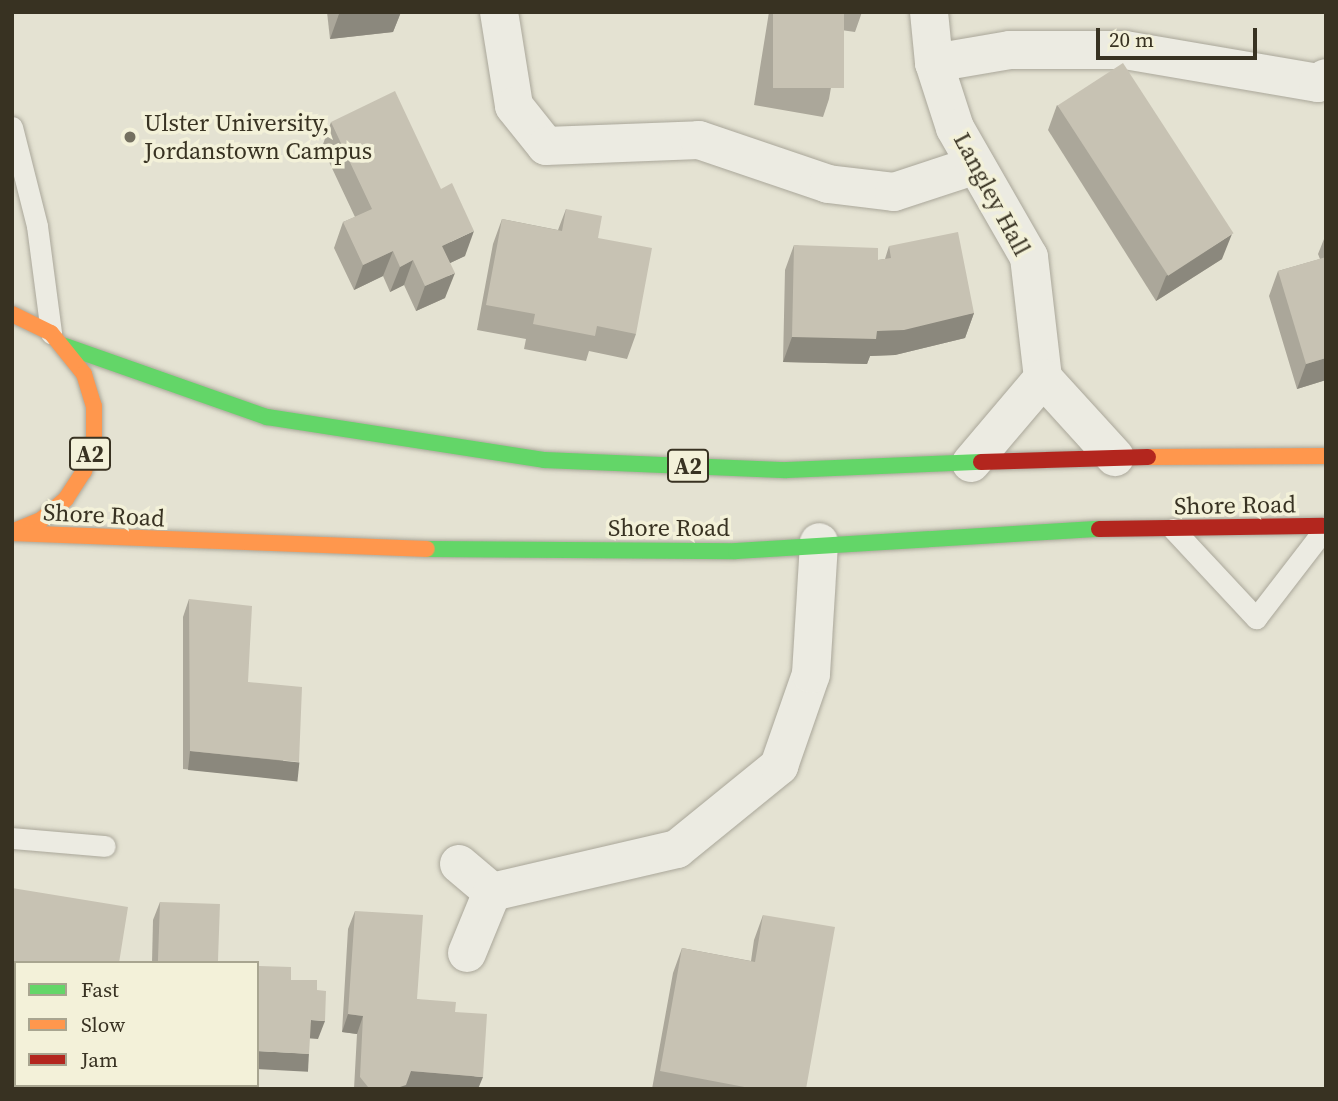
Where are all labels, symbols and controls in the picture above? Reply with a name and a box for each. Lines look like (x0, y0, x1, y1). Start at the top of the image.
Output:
scale bar (1100, 14, 1261, 58)
text: 20 m (1109, 25, 1154, 54)
place label: Ulster University, Jordanstown Campus (144, 109, 372, 165)
street label: Langley Hall (948, 128, 1036, 260)
marker: Ulster University, Jordanstown Campus (122, 129, 138, 145)
road number: A2 (69, 435, 111, 474)
road number: A2 (667, 446, 709, 486)
street label: Shore Road (1174, 490, 1296, 520)
street label: Shore Road (42, 497, 166, 533)
street label: Shore Road (608, 514, 730, 542)
legend (14, 961, 259, 1087)
text: Fast (81, 975, 119, 1004)
text: Slow (81, 1010, 125, 1039)
text: Jam (81, 1045, 118, 1074)

